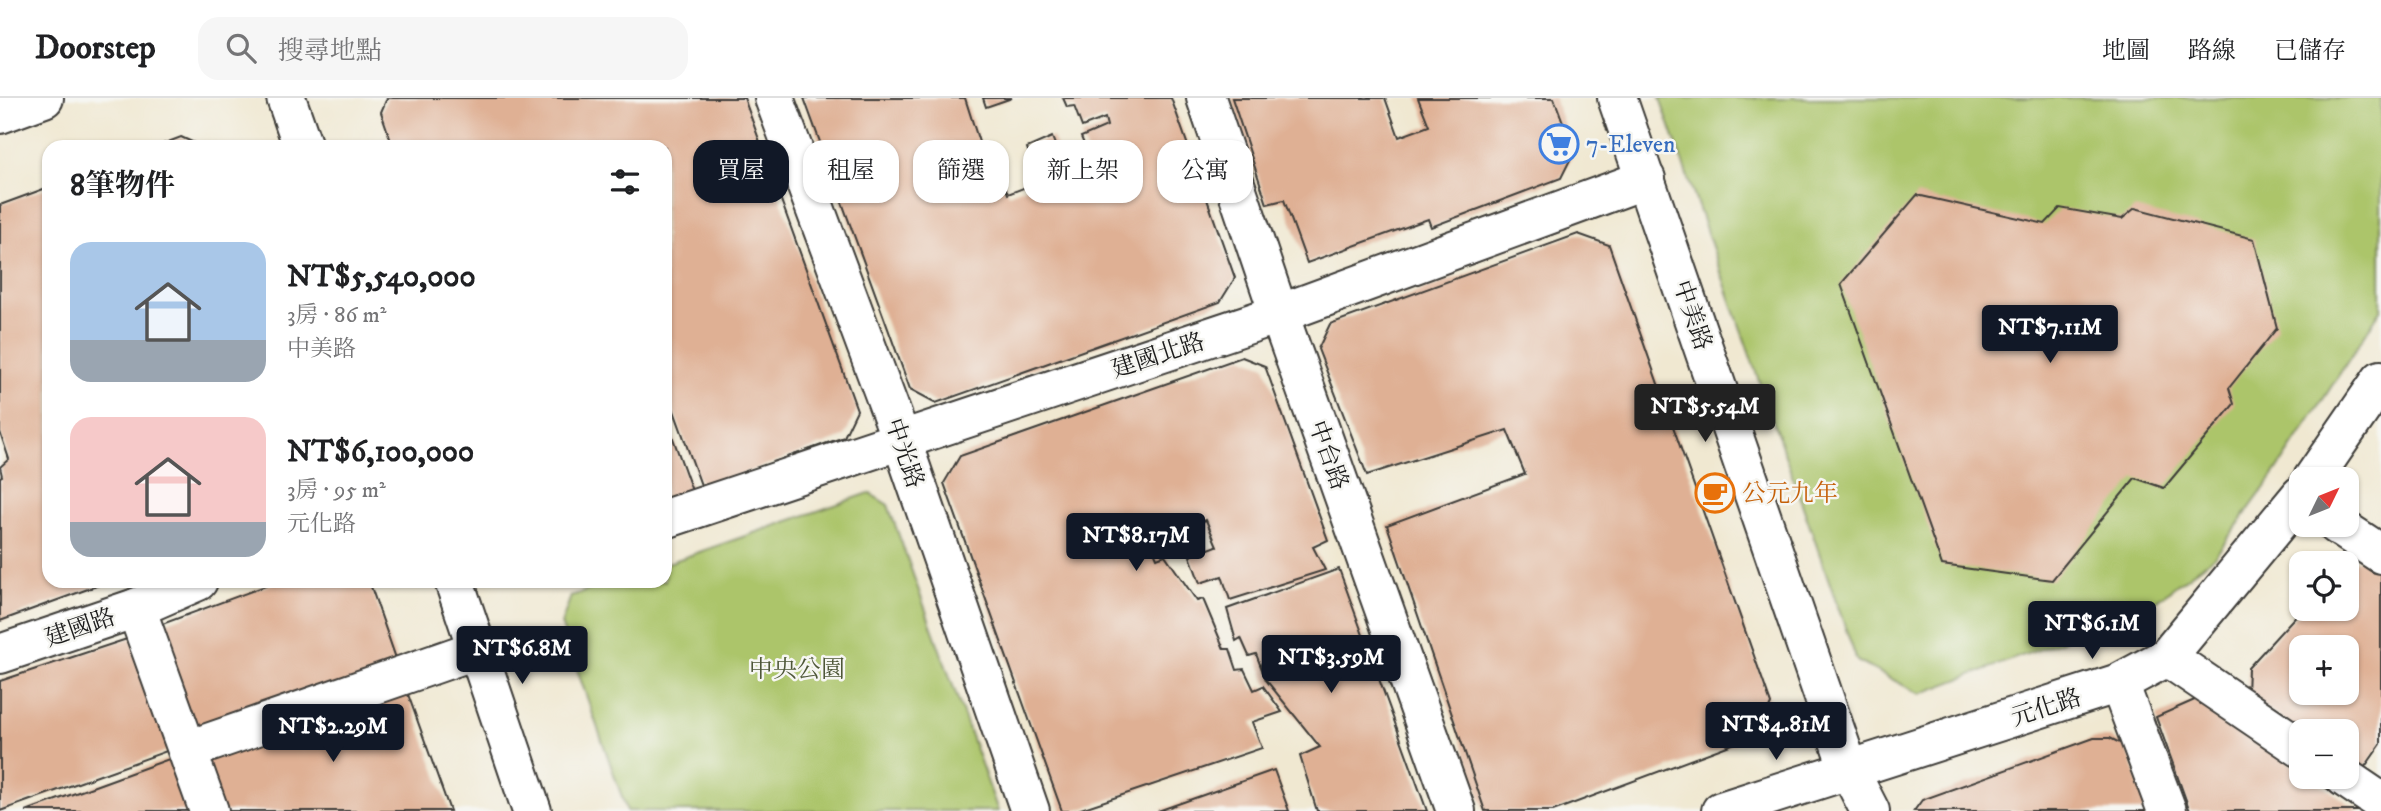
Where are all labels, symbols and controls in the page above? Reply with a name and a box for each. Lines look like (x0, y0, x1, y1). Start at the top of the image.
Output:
search box (198, 17, 688, 80)
text: Doorstep (35, 28, 156, 69)
icon: search (222, 29, 260, 67)
text: 搜尋地點 (278, 35, 382, 68)
text: 地圖 (2102, 36, 2150, 66)
text: 路線 (2188, 36, 2236, 66)
text: 已儲存 (2274, 36, 2346, 66)
supermarket icon: 7-Eleven (1538, 123, 1580, 165)
place label: 7-Eleven (1586, 130, 1676, 160)
chip: 買屋 (693, 140, 789, 203)
chip: 租屋 (803, 140, 899, 203)
chip: 篩選 (913, 140, 1009, 203)
chip: 新上架 (1023, 140, 1143, 203)
chip: 公寓 (1157, 140, 1253, 203)
icon: filters (606, 163, 644, 201)
text: 8筆物件 (70, 168, 175, 205)
text: NT$5,540,000 (287, 259, 476, 296)
icon: home (126, 270, 210, 354)
street label: 中美路 (1666, 276, 1718, 354)
text: 3房 · 86 m² (287, 301, 386, 330)
pin: NT$7.11M (1978, 306, 2122, 365)
text: NT$7.11M (1998, 313, 2102, 342)
street label: 建國北路 (1108, 327, 1209, 385)
text: 中美路 (287, 335, 356, 364)
pin: NT$5.54M (1633, 384, 1777, 444)
text: NT$5.54M (1650, 392, 1760, 421)
street label: 中光路 (878, 414, 930, 492)
street label: 中台路 (1302, 416, 1354, 494)
text: NT$6,100,000 (287, 434, 474, 471)
icon: home (126, 445, 210, 529)
north arrow (2289, 467, 2359, 537)
map controls (2289, 467, 2359, 789)
cafe icon: 公元九年 (1694, 472, 1736, 514)
text: 3房 · 95 m² (287, 476, 386, 505)
place label: 公元九年 (1742, 479, 1838, 509)
text: 元化路 (287, 510, 356, 539)
pin: NT$8.17M (1064, 514, 1208, 573)
text: NT$8.17M (1082, 521, 1190, 550)
button: locate (2289, 551, 2359, 621)
street label: 建國路 (41, 602, 119, 654)
pin: NT$6.1M (2027, 602, 2157, 661)
text: NT$6.1M (2044, 609, 2140, 638)
pin: NT$6.8M (457, 626, 587, 686)
text: NT$6.8M (473, 634, 571, 663)
button: + (2289, 635, 2359, 705)
pin: NT$3.59M (1259, 636, 1403, 695)
text: NT$3.59M (1278, 643, 1384, 672)
park label: 中央公園 (749, 655, 845, 685)
street label: 元化路 (2007, 683, 2085, 733)
pin: NT$4.81M (1704, 702, 1848, 762)
pin: NT$2.29M (261, 704, 405, 764)
text: NT$4.81M (1721, 710, 1831, 739)
text: NT$2.29M (278, 712, 388, 741)
button: − (2289, 719, 2359, 789)

